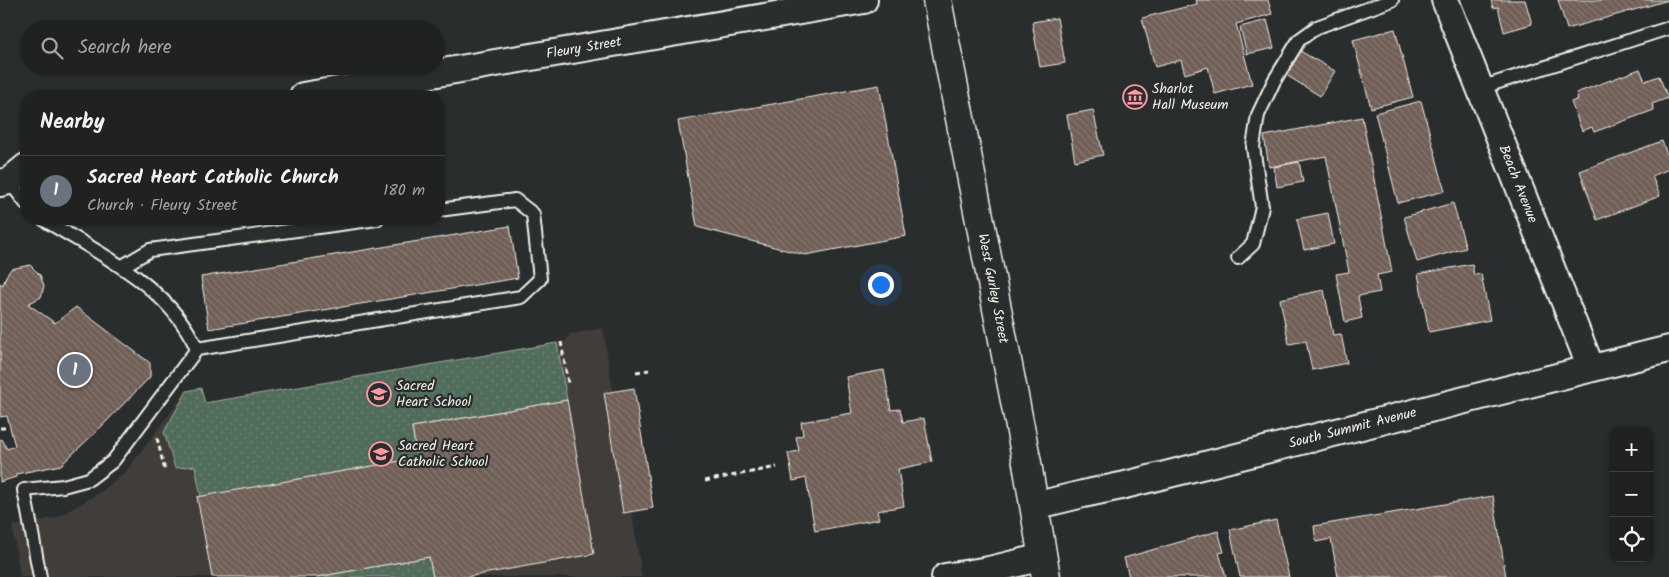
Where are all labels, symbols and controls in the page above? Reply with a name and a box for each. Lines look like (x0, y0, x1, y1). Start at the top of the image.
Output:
search box (20, 20, 445, 75)
street label: Fleury Street (545, 31, 624, 65)
text: Search here (78, 33, 172, 63)
icon: search (38, 34, 66, 62)
place label: Sharlot Hall Museum (1152, 78, 1228, 116)
museum icon: Sharlot Hall Museum (1122, 84, 1148, 110)
text: Nearby (40, 106, 105, 139)
street label: Beach Avenue (1493, 142, 1544, 227)
text: Sacred Heart Catholic Church (87, 163, 339, 193)
text: 1 (54, 178, 58, 203)
text: 180 m (383, 178, 425, 203)
text: Church · Fleury Street (87, 193, 237, 218)
street label: West Gurley Street (972, 232, 1015, 346)
your location (868, 272, 894, 298)
pin: 1 (59, 351, 91, 389)
place label: Sacred Heart School (396, 375, 472, 413)
school or university icon: Sacred Heart School (366, 381, 392, 407)
street label: South Summit Avenue (1286, 401, 1420, 455)
map controls (1609, 427, 1654, 562)
button: + (1609, 427, 1654, 472)
place label: Sacred Heart Catholic School (398, 435, 489, 473)
school or university icon: Sacred Heart Catholic School (368, 441, 394, 467)
button: − (1609, 472, 1654, 517)
button: locate (1609, 517, 1654, 562)

